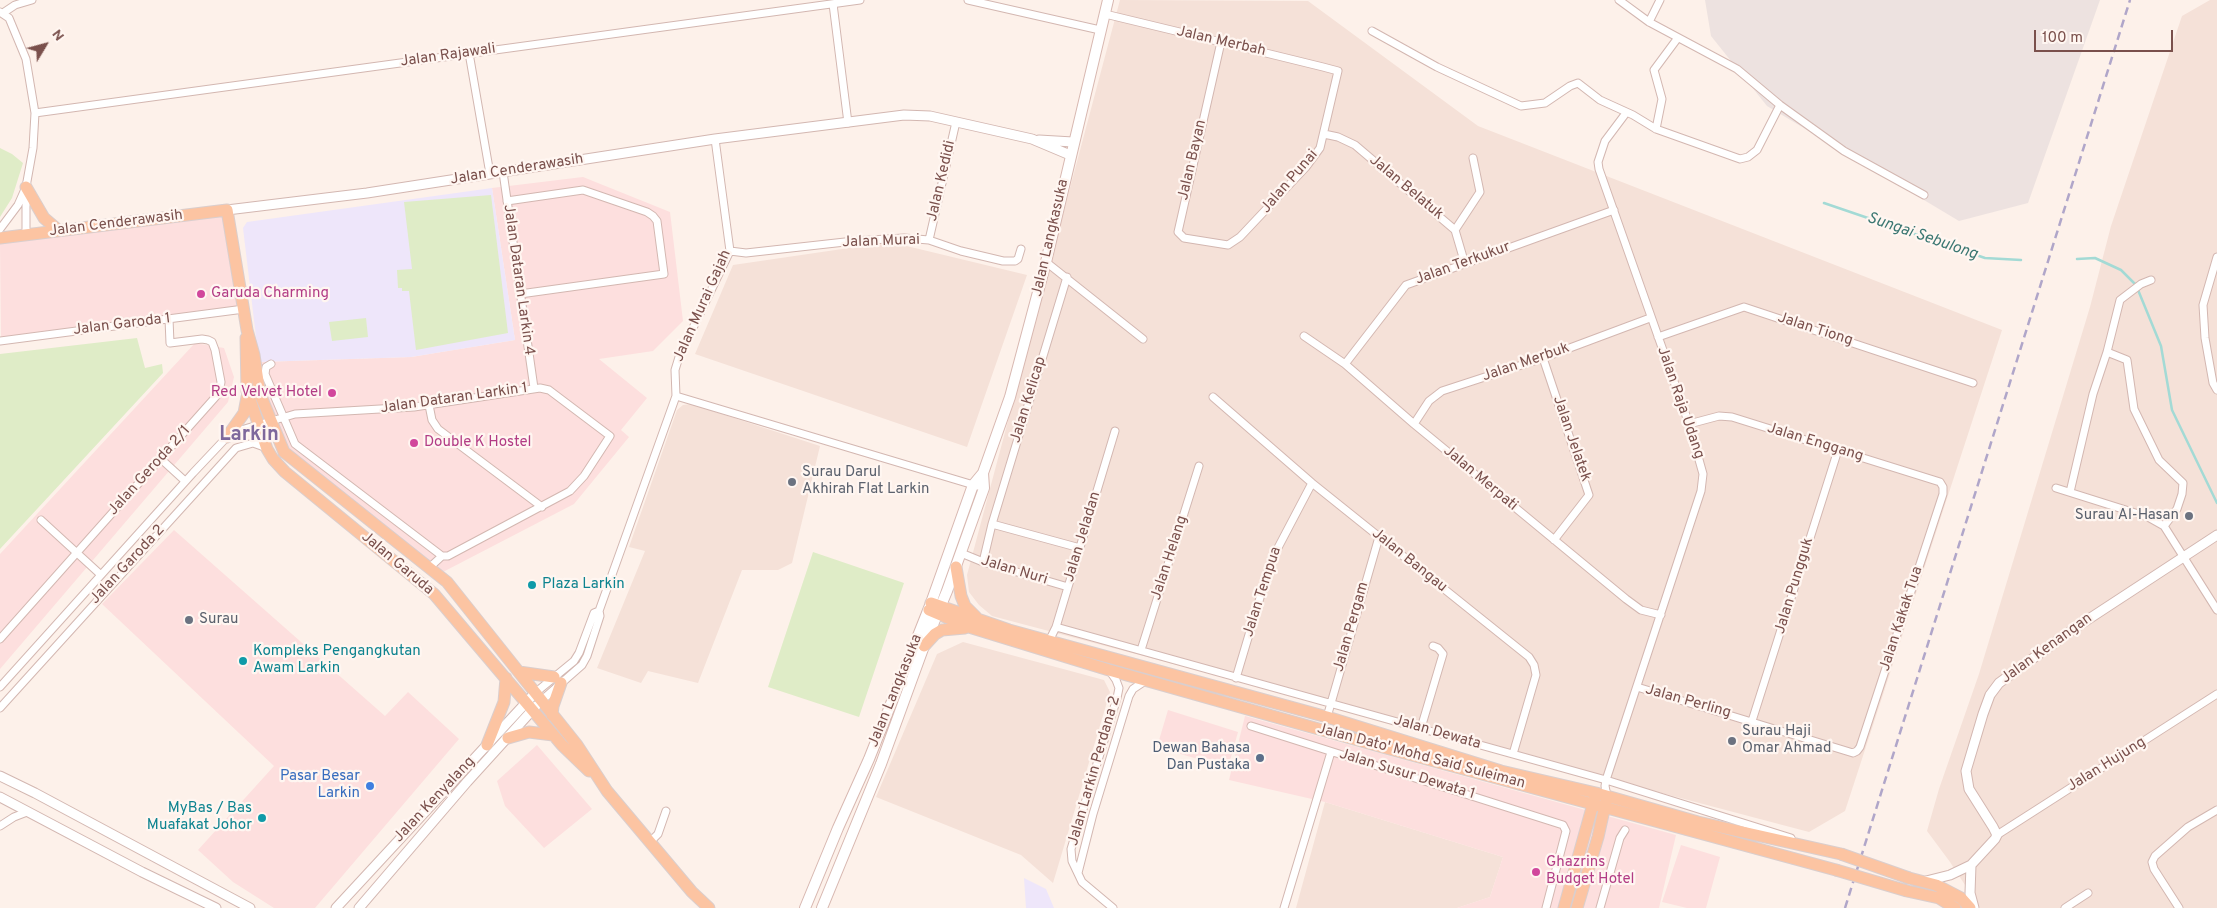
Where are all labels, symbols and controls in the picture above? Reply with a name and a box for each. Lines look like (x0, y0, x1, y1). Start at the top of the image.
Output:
north arrow (20, 20, 70, 70)
scale bar (2037, 20, 2176, 52)
street label: Jalan Merbah (1175, 23, 1267, 61)
text: N (48, 27, 67, 45)
text: 100 m (2042, 29, 2083, 48)
street label: Jalan Rajawali (399, 40, 497, 72)
street label: Jalan Bayan (1175, 118, 1211, 202)
street label: Jalan Kedidi (924, 139, 960, 223)
street label: Jalan Punai (1258, 147, 1322, 217)
street label: Jalan Cenderawasih (449, 151, 585, 189)
street label: Jalan Belatuk (1365, 152, 1447, 224)
street label: Jalan Langkasuka (1029, 178, 1073, 298)
street label: Jalan Dataran Larkin 4 (498, 203, 538, 357)
street label: Jalan Cenderawasih (48, 207, 184, 241)
water label: Sungai Sebulong (1864, 209, 1980, 265)
street label: Jalan Murai (842, 232, 920, 252)
street label: Jalan Terkukur (1413, 238, 1513, 290)
street label: Jalan Murai Gajah (670, 247, 736, 365)
place label: Garuda Charming (211, 285, 329, 303)
marker: Garuda Charming (195, 288, 207, 300)
street label: Jalan Tiong (1775, 309, 1855, 351)
street label: Jalan Garoda 1 (72, 310, 172, 340)
street label: Jalan Merbuk (1480, 340, 1572, 386)
street label: Jalan Raja Udang (1652, 345, 1708, 461)
street label: Jalan Kelicap (1007, 355, 1051, 445)
street label: Jalan Dataran Larkin 1 (379, 380, 529, 418)
place label: Red Velvet Hotel (211, 384, 322, 402)
marker: Red Velvet Hotel (326, 387, 338, 399)
street label: Jalan Jelatek (1548, 394, 1594, 484)
street label: Jalan Enggang (1765, 420, 1865, 466)
street label: Jalan Geroda 2/1 (105, 422, 195, 520)
district label: Larkin (219, 424, 279, 448)
place label: Double K Hostel (424, 434, 531, 452)
marker: Double K Hostel (408, 437, 420, 449)
street label: Jalan Merpati (1439, 443, 1521, 515)
place label: Surau Darul Akhirah Flat Larkin (802, 464, 929, 499)
marker: Surau Darul Akhirah Flat Larkin (786, 476, 798, 488)
street label: Jalan Jeladan (1061, 490, 1105, 584)
place label: Surau Al-Hasan (2075, 507, 2179, 525)
marker: Surau Al-Hasan (2183, 510, 2195, 522)
street label: Jalan Helang (1148, 513, 1192, 603)
street label: Jalan Garoda 2 (87, 522, 169, 608)
street label: Jalan Bangau (1368, 525, 1450, 597)
street label: Jalan Garuda (357, 529, 437, 599)
street label: Jalan Pungguk (1772, 536, 1818, 636)
street label: Jalan Tempua (1240, 545, 1286, 639)
street label: Jalan Nuri (978, 552, 1050, 590)
street label: Jalan Kakak Tua (1877, 564, 1927, 674)
place label: Plaza Larkin (542, 576, 625, 594)
marker: Plaza Larkin (526, 579, 538, 591)
street label: Jalan Pergam (1331, 580, 1373, 674)
street label: Jalan Kenangan (1998, 610, 2096, 688)
place label: Surau (199, 611, 238, 629)
marker: Surau (183, 614, 195, 626)
street label: Jalan Langkasuka (865, 632, 927, 750)
place label: Kompleks Pengangkutan Awam Larkin (253, 643, 421, 678)
marker: Kompleks Pengangkutan Awam Larkin (237, 655, 249, 667)
street label: Jalan Perling (1643, 681, 1733, 723)
street label: Jalan Larkin Perdana 2 (1065, 694, 1125, 848)
street label: Jalan Dewata (1391, 712, 1483, 754)
street label: Jalan Dato' Mohd Said Suleiman (1315, 721, 1527, 793)
place label: Surau Haji Omar Ahmad (1742, 723, 1831, 758)
street label: Jalan Hujung (2064, 734, 2150, 796)
marker: Surau Haji Omar Ahmad (1726, 735, 1738, 747)
place label: Dewan Bahasa Dan Pustaka (1152, 740, 1250, 775)
street label: Jalan Susur Dewata 1 (1337, 746, 1477, 804)
marker: Dewan Bahasa Dan Pustaka (1254, 752, 1266, 764)
street label: Jalan Kenyalang (391, 753, 479, 847)
place label: Pasar Besar Larkin (280, 768, 360, 803)
marker: Pasar Besar Larkin (364, 780, 376, 792)
place label: MyBas / Bas Muafakat Johor (147, 800, 252, 835)
marker: MyBas / Bas Muafakat Johor (256, 812, 268, 824)
place label: Ghazrins Budget Hotel (1546, 854, 1634, 889)
marker: Ghazrins Budget Hotel (1530, 866, 1542, 878)

